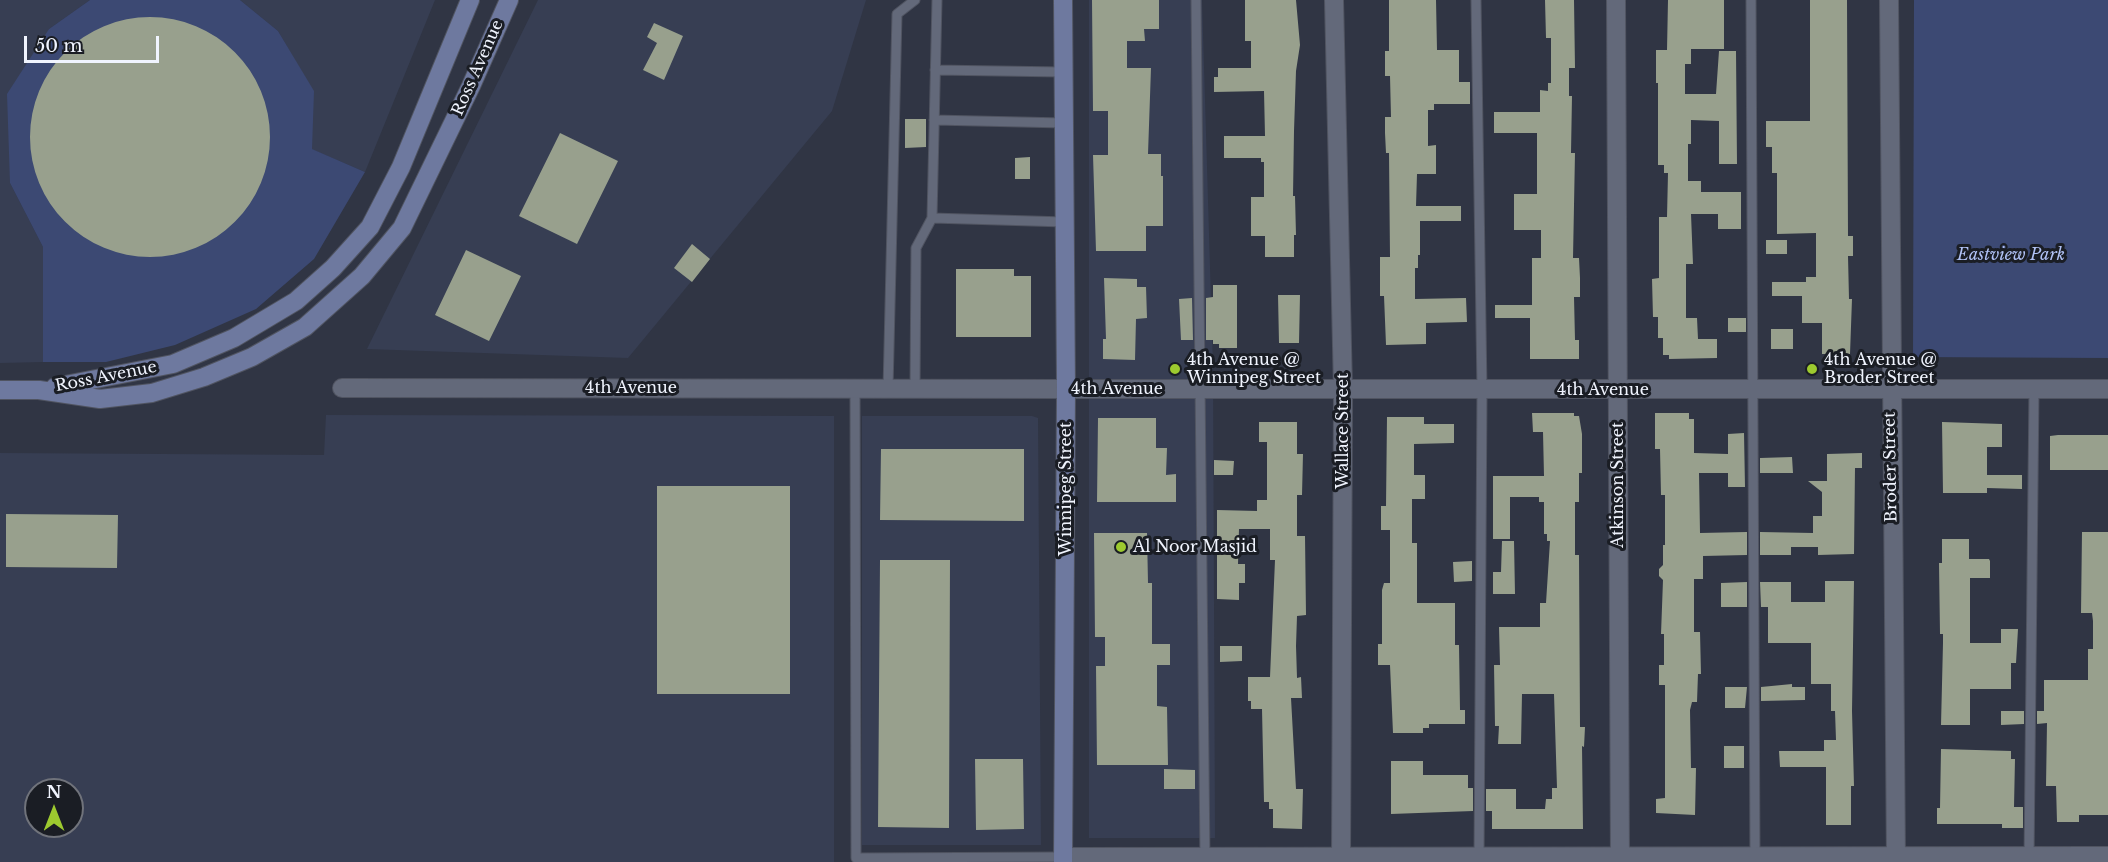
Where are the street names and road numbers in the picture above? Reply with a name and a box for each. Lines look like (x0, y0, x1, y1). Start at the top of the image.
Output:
street label: Ross Avenue (448, 17, 508, 119)
street label: Ross Avenue (54, 358, 158, 396)
street label: Wallace Street (1333, 373, 1353, 489)
street label: 4th Avenue (585, 378, 677, 398)
street label: 4th Avenue (1071, 379, 1163, 399)
street label: 4th Avenue (1557, 380, 1649, 400)
street label: Broder Street (1880, 412, 1902, 522)
street label: Winnipeg Street (1056, 422, 1076, 556)
street label: Atkinson Street (1608, 422, 1628, 548)

